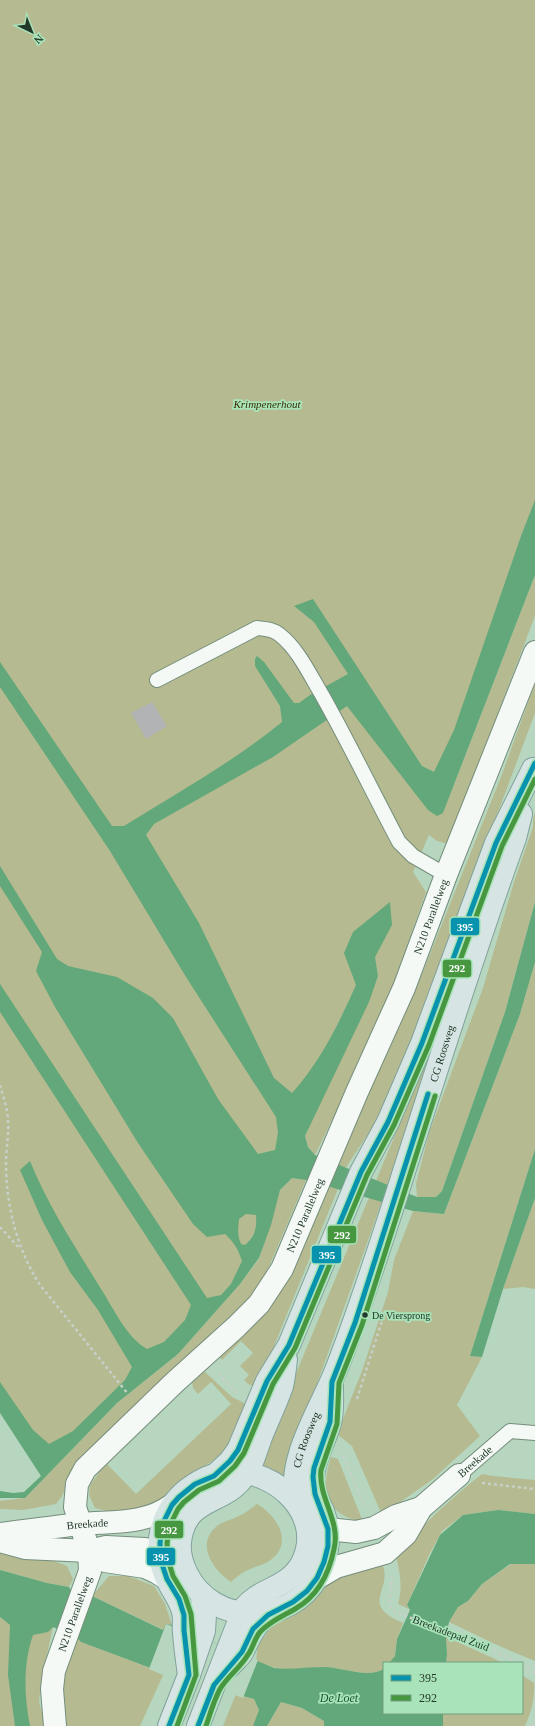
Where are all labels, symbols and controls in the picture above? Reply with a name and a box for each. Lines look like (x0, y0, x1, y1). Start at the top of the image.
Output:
north arrow (12, 12, 52, 52)
text: N (32, 32, 46, 46)
park label: Krimpenerhout (232, 398, 301, 410)
street label: N210 Parallelweg (411, 877, 450, 956)
line badge: 395 (450, 917, 480, 936)
text: 395 (457, 921, 474, 933)
line badge: 292 (442, 959, 472, 978)
text: 292 (449, 962, 466, 974)
street label: CG Roosweg (427, 1023, 457, 1083)
street label: N210 Parallelweg (284, 1176, 326, 1254)
line badge: 292 (327, 1225, 357, 1244)
text: 292 (334, 1229, 351, 1241)
line badge: 395 (311, 1245, 342, 1264)
text: 395 (319, 1249, 336, 1261)
marker: De Viersprong (360, 1310, 370, 1320)
place label: De Viersprong (372, 1310, 430, 1321)
street label: CG Roosweg (291, 1409, 322, 1469)
street label: Breekade (455, 1443, 495, 1479)
street label: Breekade (66, 1516, 109, 1532)
line badge: 292 (154, 1520, 184, 1539)
text: 292 (161, 1524, 178, 1536)
line badge: 395 (146, 1547, 176, 1566)
text: 395 (153, 1551, 170, 1563)
street label: N210 Parallelweg (56, 1574, 94, 1653)
street label: Breekadepad Zuid (411, 1613, 491, 1653)
legend (383, 1662, 523, 1714)
text: 395 (419, 1671, 437, 1685)
water label: De Loet (319, 1691, 359, 1705)
text: 292 (419, 1691, 437, 1705)

